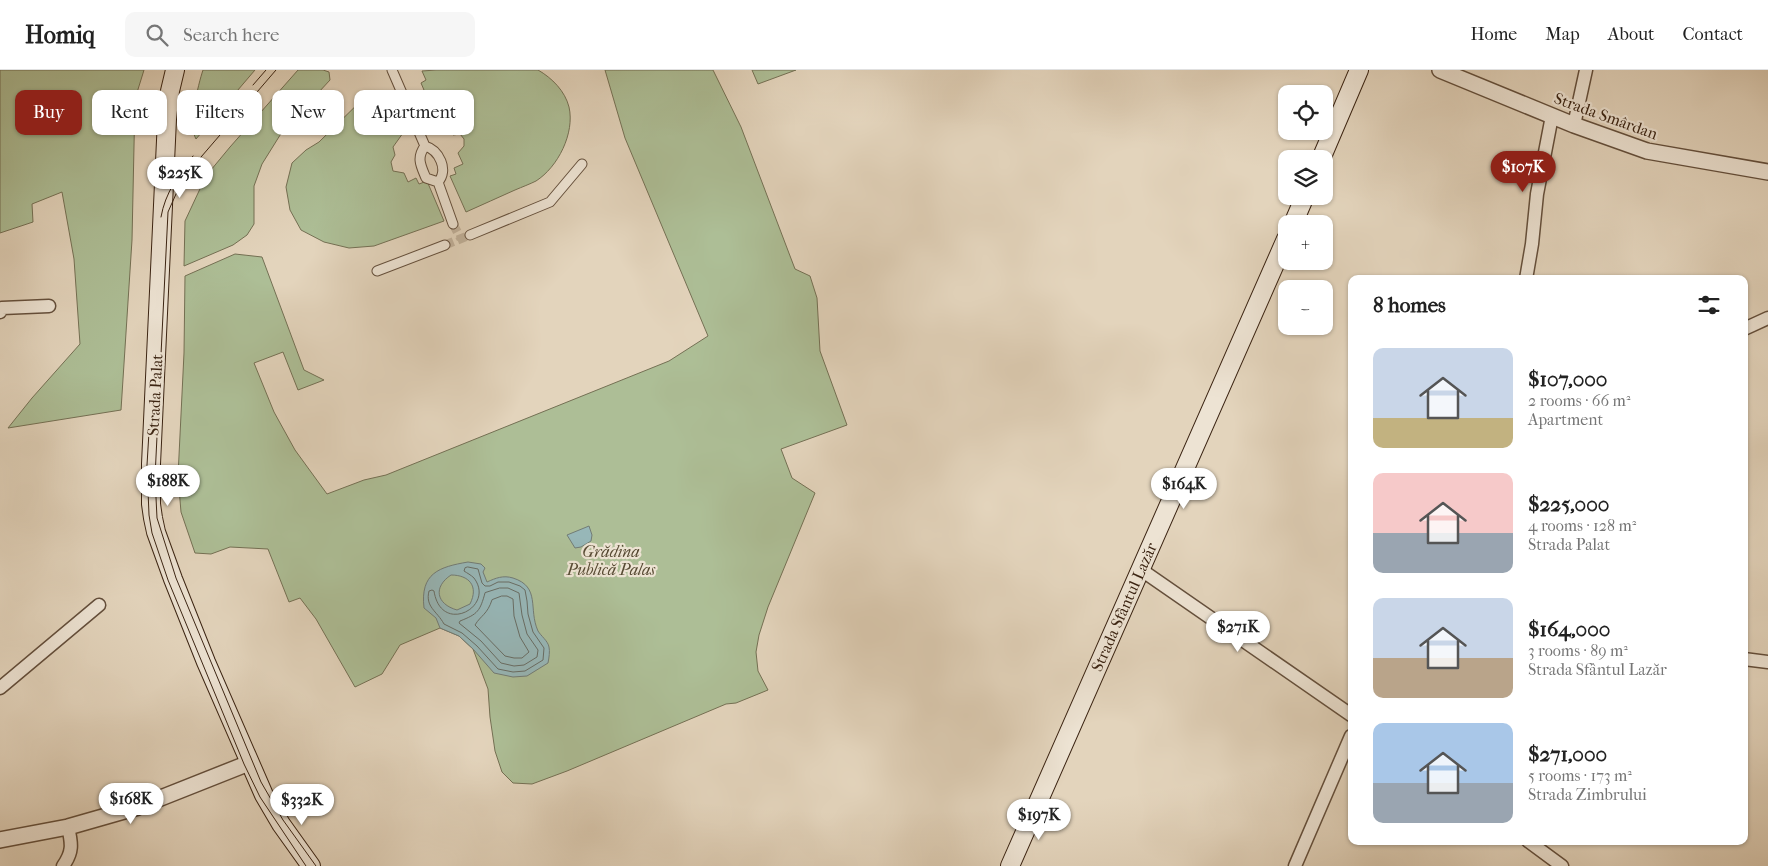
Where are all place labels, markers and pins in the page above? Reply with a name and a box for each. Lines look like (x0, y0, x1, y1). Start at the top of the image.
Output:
pin: $107K (1488, 150, 1558, 193)
pin: $225K (145, 156, 215, 199)
pin: $188K (133, 464, 203, 507)
pin: $164K (1149, 468, 1219, 510)
pin: $271K (1203, 610, 1273, 653)
pin: $168K (96, 782, 166, 825)
pin: $332K (267, 784, 337, 826)
pin: $197K (1004, 798, 1074, 841)

